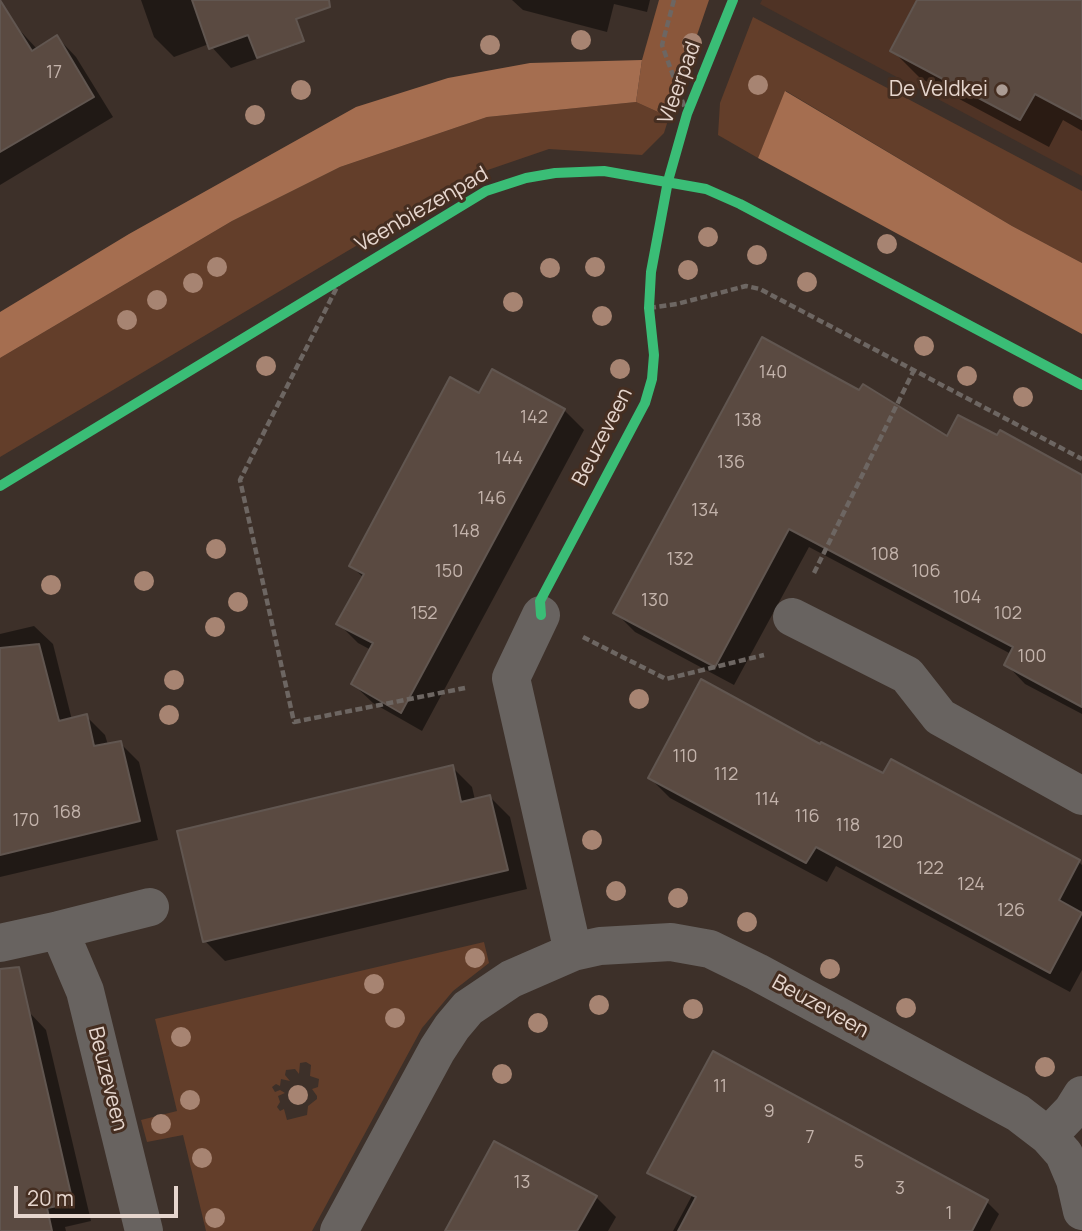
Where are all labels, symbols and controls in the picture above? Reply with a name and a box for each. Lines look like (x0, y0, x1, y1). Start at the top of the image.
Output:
street label: Vleerpad (653, 38, 707, 128)
house number: 17 (46, 62, 62, 84)
place label: De Veldkei (889, 77, 988, 103)
marker: De Veldkei (994, 82, 1010, 98)
street label: Veenbiezenpad (351, 162, 493, 258)
house number: 140 (759, 362, 787, 384)
street label: Beuzeveen (568, 384, 638, 490)
house number: 142 (520, 407, 548, 429)
house number: 138 (734, 410, 762, 432)
house number: 144 (495, 448, 523, 470)
house number: 136 (717, 452, 745, 474)
house number: 146 (478, 488, 506, 510)
house number: 134 (691, 500, 719, 522)
house number: 148 (452, 521, 480, 543)
house number: 108 (871, 544, 899, 566)
house number: 132 (666, 549, 694, 571)
house number: 150 (435, 561, 463, 583)
house number: 106 (911, 561, 941, 583)
house number: 104 (953, 587, 981, 609)
house number: 130 (641, 590, 669, 612)
house number: 152 (410, 603, 438, 625)
house number: 102 (994, 603, 1022, 625)
house number: 100 (1018, 646, 1046, 668)
house number: 110 (672, 746, 698, 768)
house number: 112 (714, 764, 738, 786)
house number: 114 (755, 789, 779, 811)
house number: 168 (53, 802, 81, 824)
house number: 116 (794, 806, 820, 828)
house number: 170 (12, 810, 40, 832)
house number: 118 (836, 815, 860, 837)
house number: 120 (875, 832, 903, 854)
house number: 122 (916, 858, 944, 880)
house number: 124 (957, 874, 985, 896)
house number: 126 (997, 900, 1025, 922)
street label: Beuzeveen (767, 970, 873, 1044)
street label: Beuzeveen (82, 1024, 132, 1134)
house number: 11 (713, 1076, 727, 1098)
house number: 9 (763, 1101, 775, 1123)
house number: 7 (805, 1127, 815, 1149)
house number: 5 (854, 1152, 864, 1174)
scale bar (18, 1172, 182, 1216)
house number: 13 (514, 1172, 530, 1194)
house number: 3 (895, 1178, 905, 1200)
text: 20 m (27, 1184, 74, 1212)
house number: 1 (945, 1203, 953, 1225)

